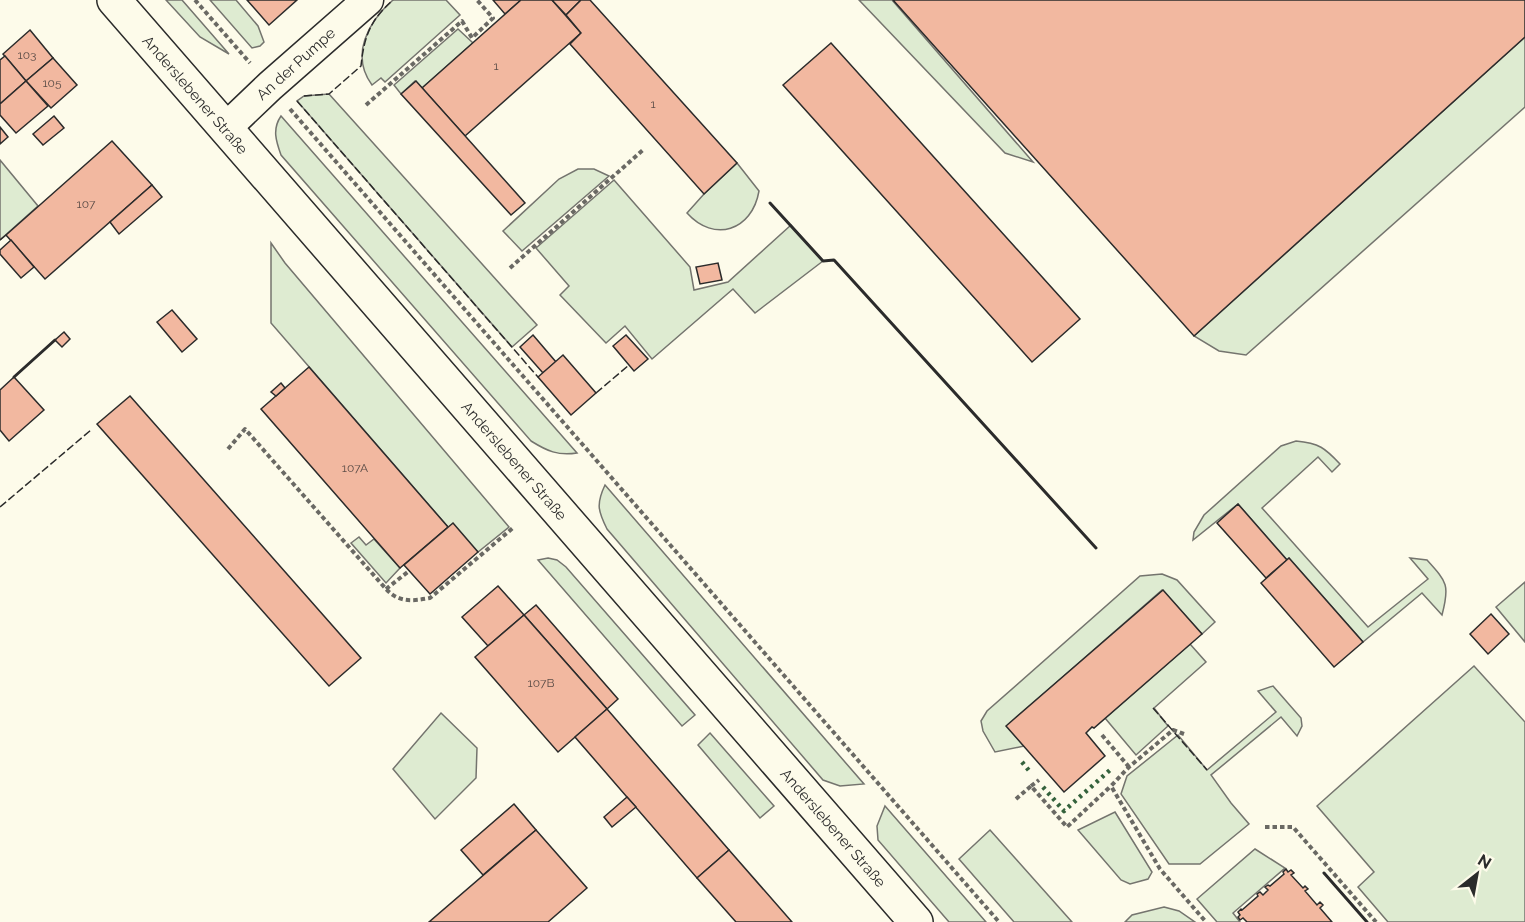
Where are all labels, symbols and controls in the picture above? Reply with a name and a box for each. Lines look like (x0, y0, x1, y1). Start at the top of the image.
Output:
street label: An der Pumpe (253, 24, 339, 104)
street label: Anderslebener Straße (139, 32, 252, 158)
house number: 103 (18, 48, 36, 62)
house number: 1 (493, 59, 499, 73)
house number: 105 (42, 76, 62, 90)
house number: 1 (650, 97, 656, 111)
house number: 107 (77, 197, 96, 211)
street label: Anderslebener Straße (458, 398, 571, 524)
house number: 107A (342, 461, 368, 475)
house number: 107B (528, 676, 554, 690)
street label: Anderslebener Straße (777, 765, 890, 891)
north arrow (1447, 844, 1507, 904)
text: N (1474, 850, 1495, 873)

